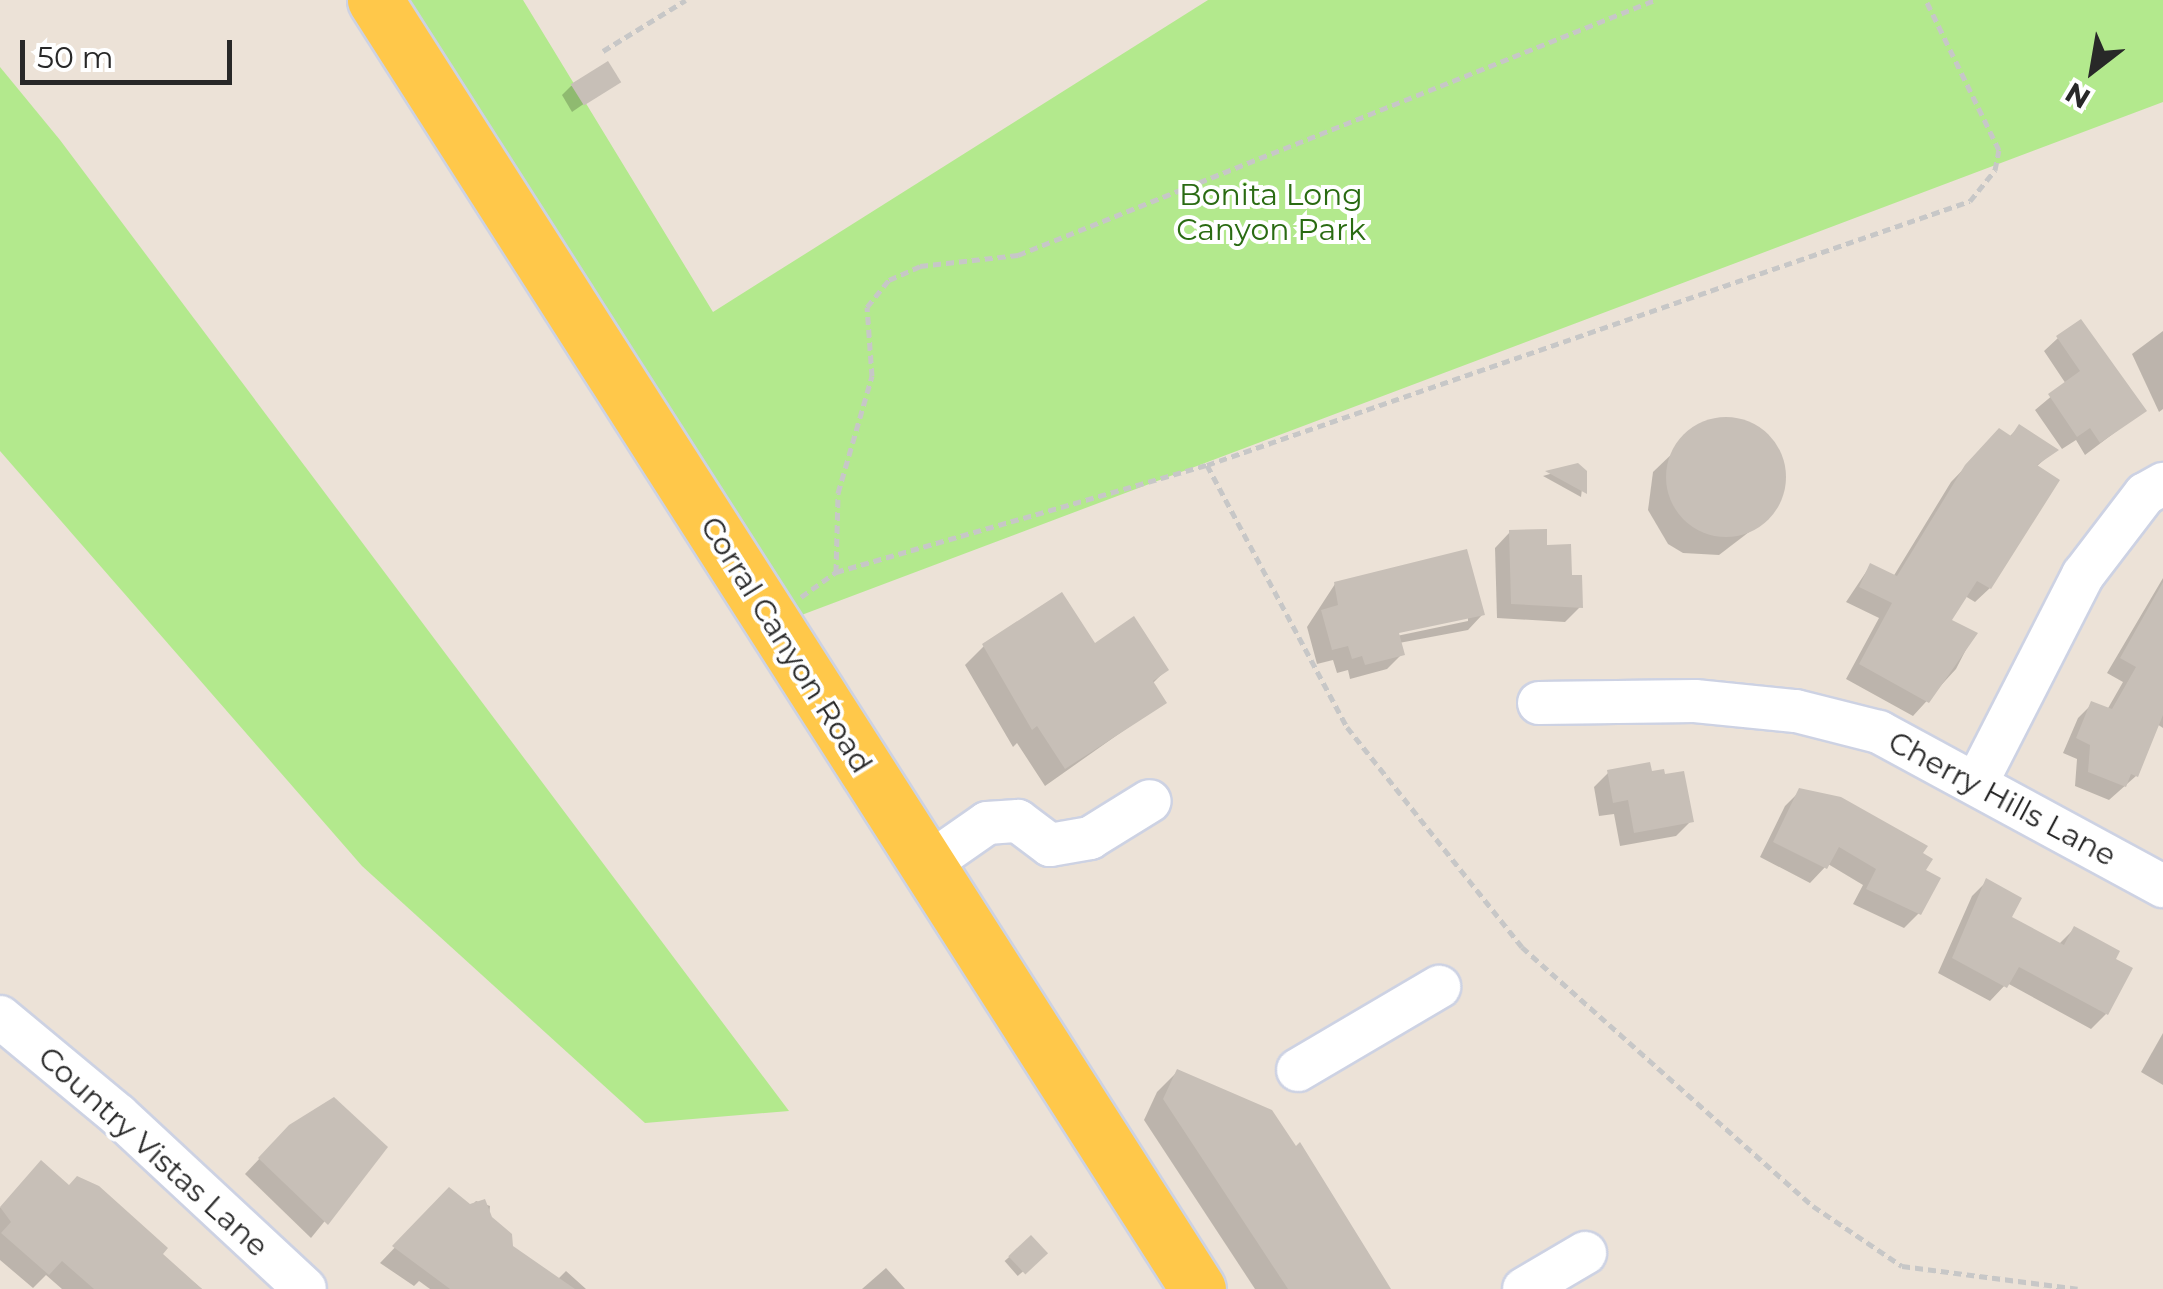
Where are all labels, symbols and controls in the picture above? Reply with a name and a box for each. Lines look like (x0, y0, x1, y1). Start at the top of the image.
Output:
scale bar (25, 20, 238, 82)
north arrow (2043, 20, 2143, 120)
text: 50 m (37, 39, 114, 76)
text: N (2059, 75, 2096, 116)
park label: Bonita Long Canyon Park (1176, 177, 1366, 248)
street label: Corral Canyon Road (693, 510, 879, 780)
street label: Cherry Hills Lane (1882, 724, 2122, 874)
street label: Country Vistas Lane (31, 1039, 275, 1265)

